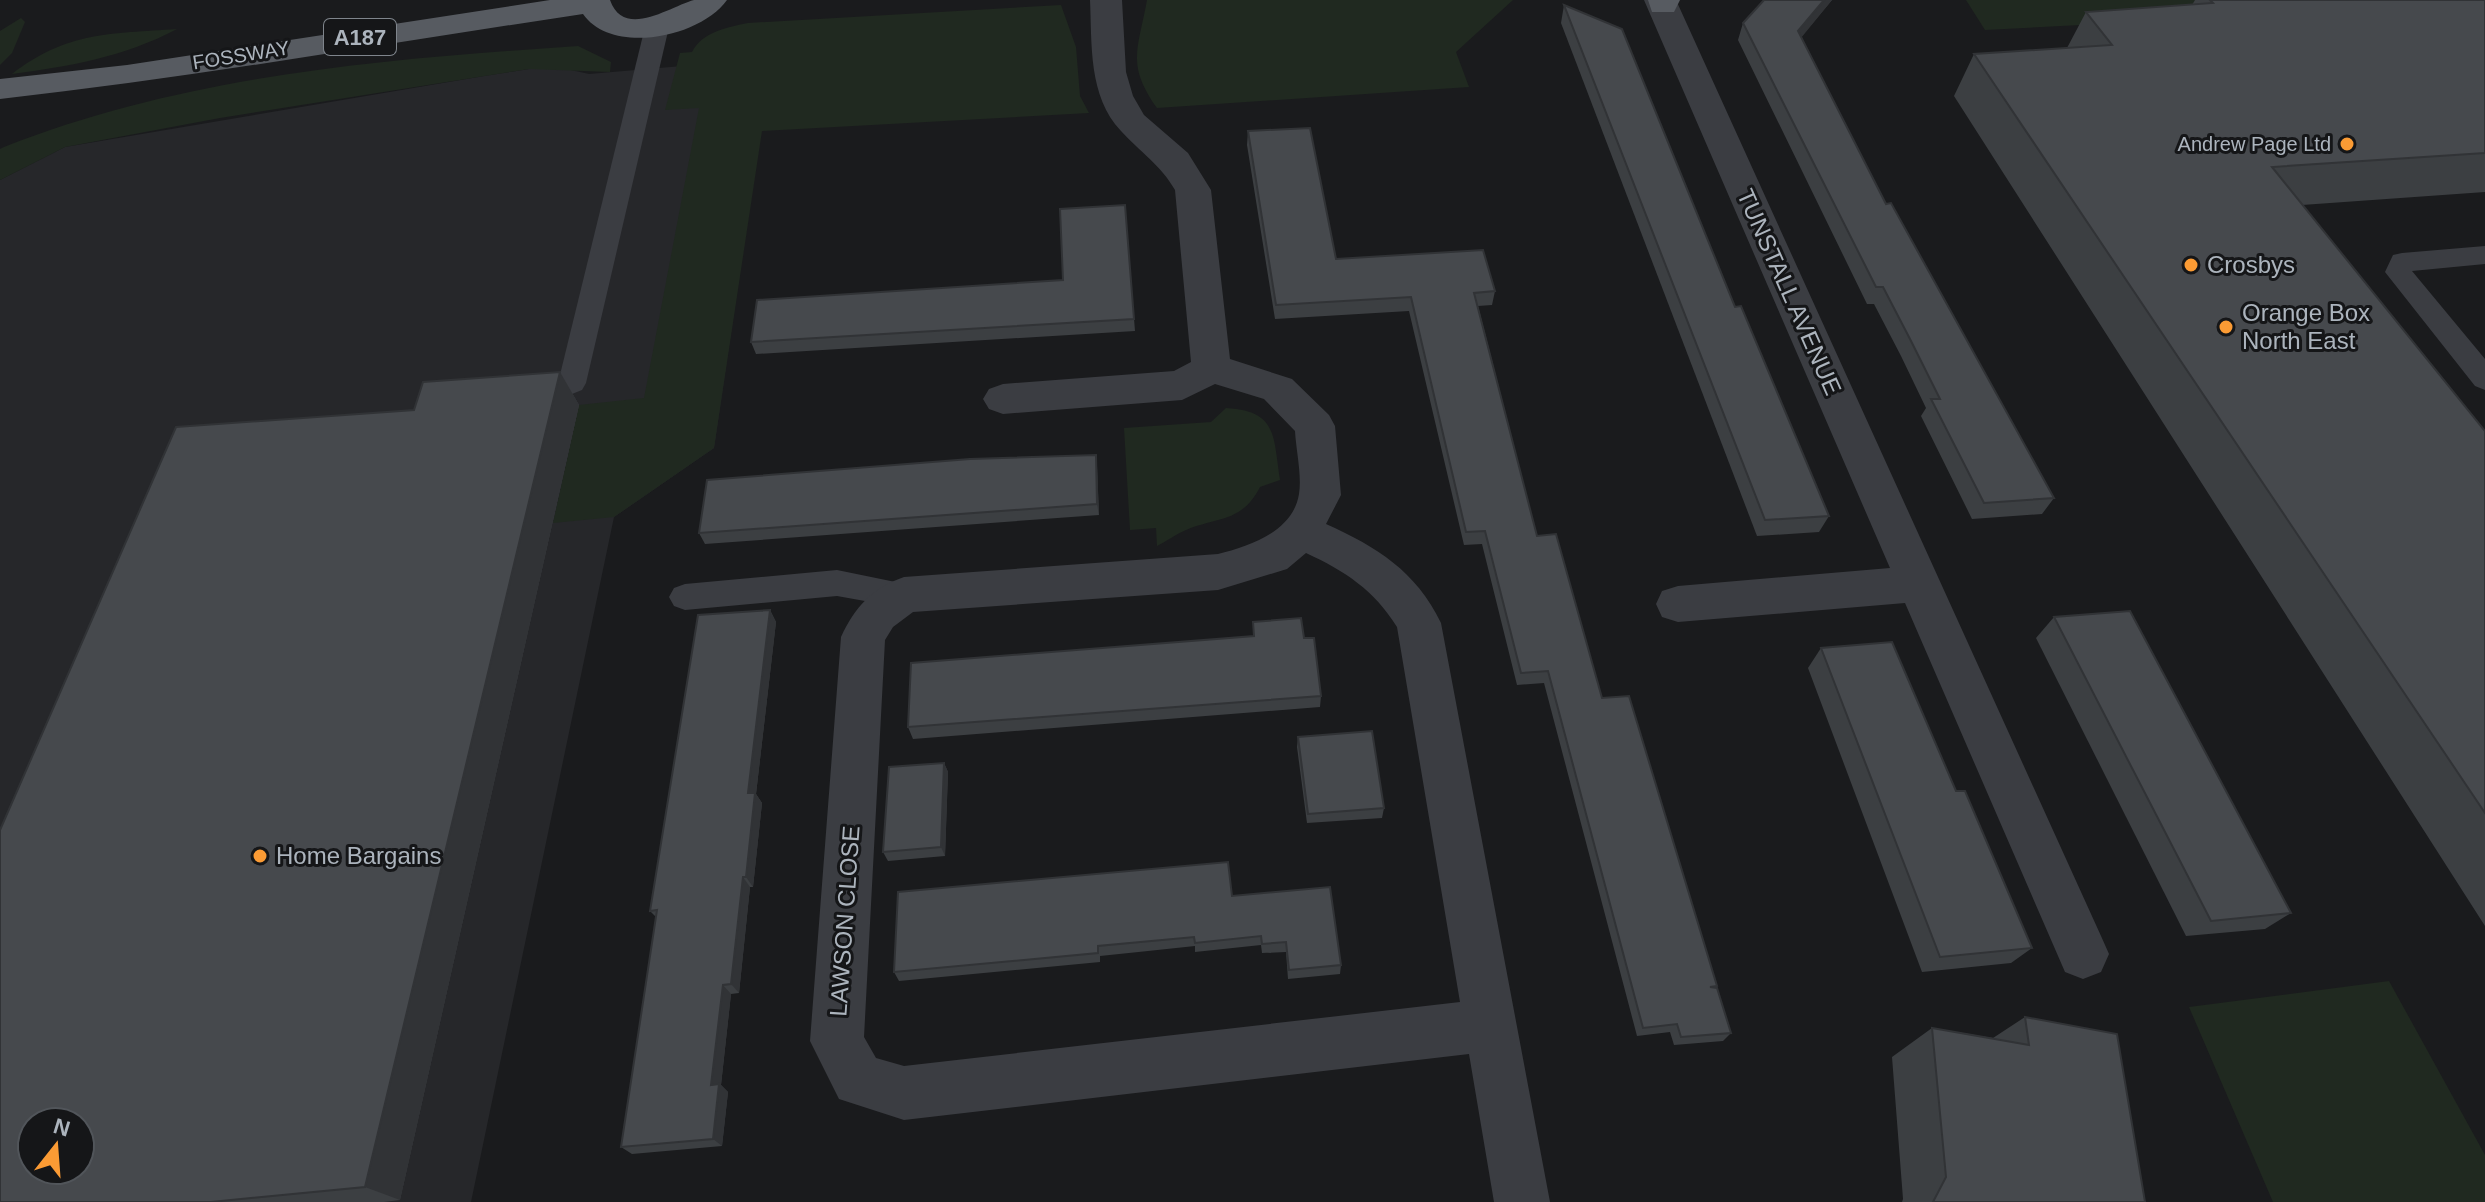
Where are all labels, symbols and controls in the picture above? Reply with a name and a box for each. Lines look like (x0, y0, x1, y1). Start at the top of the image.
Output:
road number: A187 (324, 19, 396, 55)
street label: FOSSWAY (191, 36, 291, 74)
place label: Andrew Page Ltd (2178, 133, 2331, 155)
marker: Andrew Page Ltd (2338, 135, 2356, 153)
street label: TUNSTALL AVENUE (1732, 185, 1847, 399)
place label: Crosbys (2207, 251, 2295, 278)
marker: Crosbys (2182, 256, 2200, 274)
place label: Orange Box North East (2242, 299, 2370, 354)
marker: Orange Box North East (2217, 318, 2235, 336)
street label: LAWSON CLOSE (824, 825, 865, 1017)
place label: Home Bargains (276, 842, 441, 869)
marker: Home Bargains (251, 847, 269, 865)
north arrow (16, 1106, 96, 1186)
text: N (50, 1113, 73, 1142)

